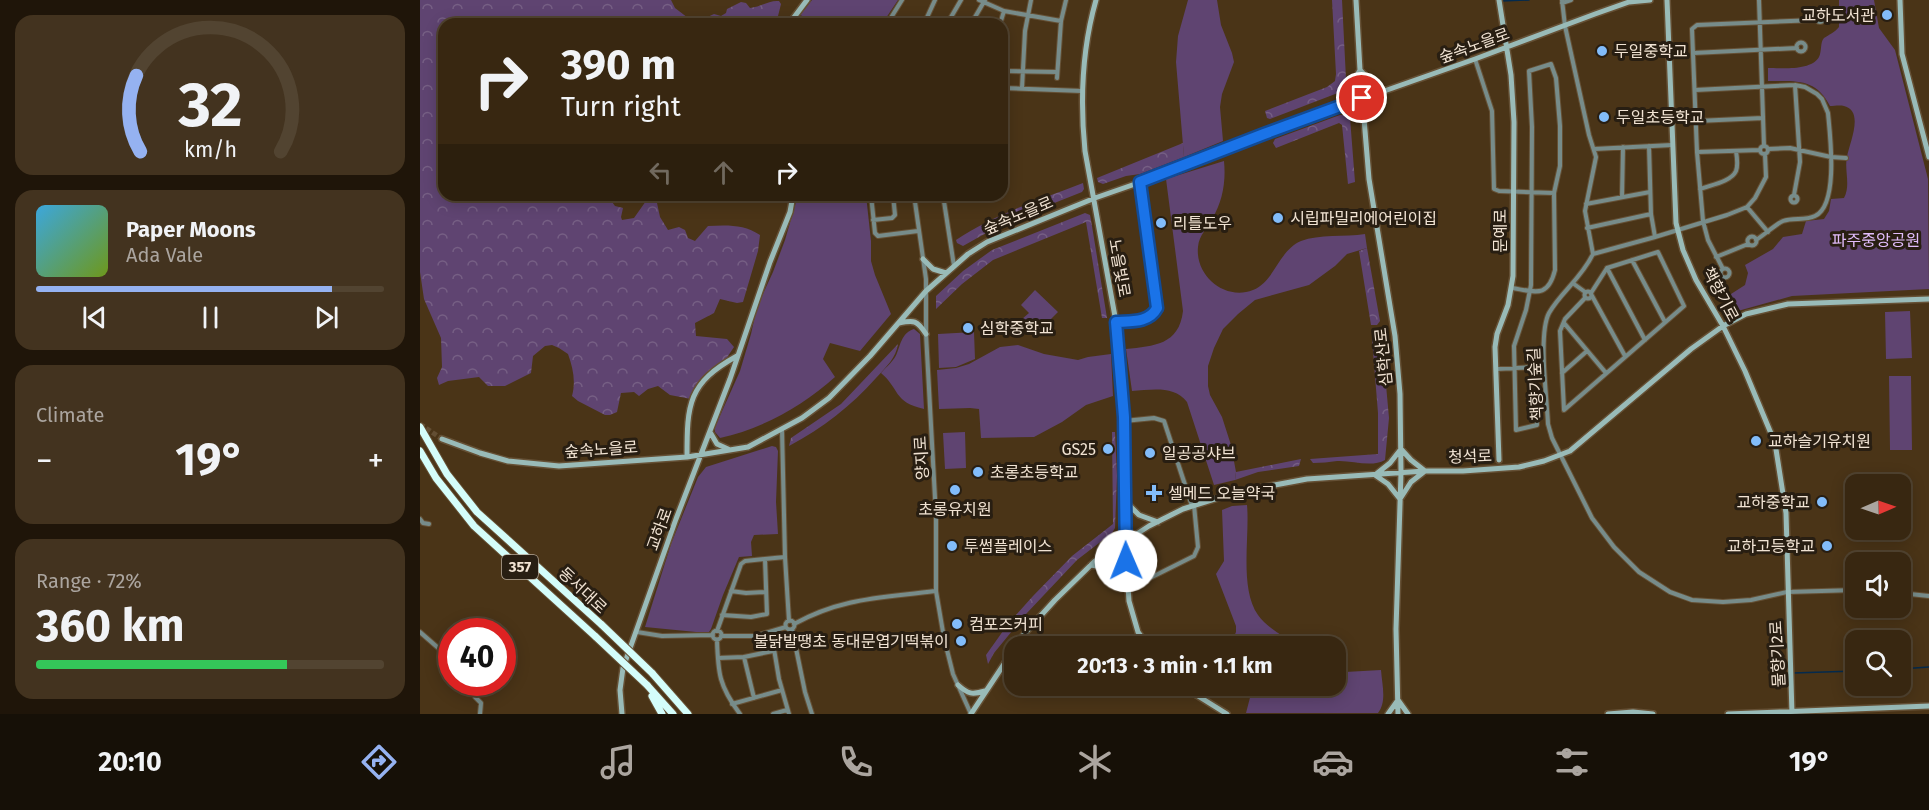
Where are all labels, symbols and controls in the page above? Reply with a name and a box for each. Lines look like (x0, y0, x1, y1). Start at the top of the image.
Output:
place label: 교하도서관 (1801, 6, 1875, 25)
marker: 교하도서관 (1880, 8, 1894, 22)
street label: 숲속노을로 (1436, 24, 1512, 67)
text: 390 m (561, 40, 676, 90)
icon: right (462, 42, 540, 120)
place label: 두일중학교 (1614, 42, 1688, 61)
marker: 두일중학교 (1595, 44, 1609, 58)
text: 32 (177, 68, 242, 143)
pin (1336, 72, 1387, 123)
icon: arrive (1345, 81, 1378, 114)
text: Turn right (561, 91, 681, 123)
place label: 두일초등학교 (1616, 108, 1704, 127)
marker: 두일초등학교 (1597, 110, 1611, 124)
text: km/h (183, 137, 237, 163)
icon: left (644, 156, 677, 189)
icon: ahead (707, 156, 740, 189)
icon: right (770, 156, 803, 189)
street label: 숲속노을로 (981, 192, 1056, 239)
place label: 시립파밀리에어린이집 (1290, 209, 1437, 228)
street label: 문예로 (1491, 209, 1510, 253)
marker: 시립파밀리에어린이집 (1271, 211, 1285, 225)
place label: 리틀도우 (1173, 214, 1232, 233)
text: Paper Moons (126, 216, 256, 243)
marker: 리틀도우 (1154, 216, 1168, 230)
park label: 파주중앙공원 (1832, 231, 1920, 250)
street label: 노을빛로 (1105, 237, 1134, 299)
text: Ada Vale (126, 243, 203, 267)
street label: 책향기로 (1698, 264, 1743, 325)
icon: previous (78, 301, 111, 334)
icon: pause (194, 301, 227, 334)
icon: next (310, 301, 343, 334)
place label: 심학중학교 (980, 319, 1054, 338)
marker: 심학중학교 (961, 321, 975, 335)
street label: 심학산로 (1371, 326, 1396, 387)
street label: 책향기숲길 (1524, 347, 1547, 421)
text: Climate (36, 403, 104, 427)
place label: 교하슬기유치원 (1768, 432, 1871, 451)
text: 19° (175, 433, 245, 487)
marker: 교하슬기유치원 (1749, 434, 1763, 448)
street label: 양지로 (911, 435, 932, 481)
street label: 숲속노을로 (564, 437, 639, 462)
place label: GS25 (1061, 440, 1096, 459)
text: − (36, 441, 53, 481)
text: + (368, 441, 384, 481)
marker: GS25 (1101, 442, 1115, 456)
place label: 일공공샤브 (1162, 444, 1236, 463)
marker: 일공공샤브 (1143, 446, 1157, 460)
street label: 청석로 (1448, 446, 1493, 467)
place label: 초롱초등학교 (990, 463, 1078, 482)
marker: 초롱초등학교 (971, 465, 985, 479)
north arrow (1845, 474, 1911, 540)
map controls (1845, 474, 1911, 696)
marker: 초롱유치원 (948, 483, 962, 497)
marker: 셀메드 오늘약국 (1145, 484, 1163, 502)
place label: 셀메드 오늘약국 (1168, 484, 1275, 503)
place label: 교하중학교 (1736, 493, 1810, 512)
marker: 교하중학교 (1815, 495, 1829, 509)
place label: 초롱유치원 (918, 500, 992, 519)
street label: 교하로 (643, 505, 676, 553)
position arrow (1094, 529, 1158, 593)
place label: 투썸플레이스 (964, 537, 1052, 556)
place label: 교하고등학교 (1727, 537, 1815, 556)
marker: 투썸플레이스 (945, 539, 959, 553)
marker: 교하고등학교 (1820, 539, 1834, 553)
button: sound (1845, 552, 1911, 618)
road number: 357 (502, 555, 538, 579)
street label: 동서대로 (555, 563, 611, 618)
text: Range · 72% (36, 569, 142, 593)
text: 360 km (36, 599, 185, 653)
place label: 컴포즈커피 (969, 615, 1043, 634)
marker: 컴포즈커피 (950, 617, 964, 631)
speed limit sign: 40 (438, 618, 516, 696)
street label: 물향기2로 (1766, 620, 1789, 688)
button: search (1845, 630, 1911, 696)
place label: 불닭발땡초 동대문엽기떡볶이 (753, 632, 949, 651)
marker: 불닭발땡초 동대문엽기떡볶이 (954, 634, 968, 648)
text: 20:13 · 3 min · 1.1 km (1077, 652, 1273, 679)
icon: directions (358, 741, 400, 783)
icon: music (597, 741, 639, 783)
icon: phone (835, 741, 877, 783)
icon: climate (1074, 741, 1116, 783)
icon: car (1312, 741, 1354, 783)
icon: filters (1551, 741, 1593, 783)
text: 20:10 (98, 746, 162, 778)
text: 19° (1789, 746, 1831, 778)

